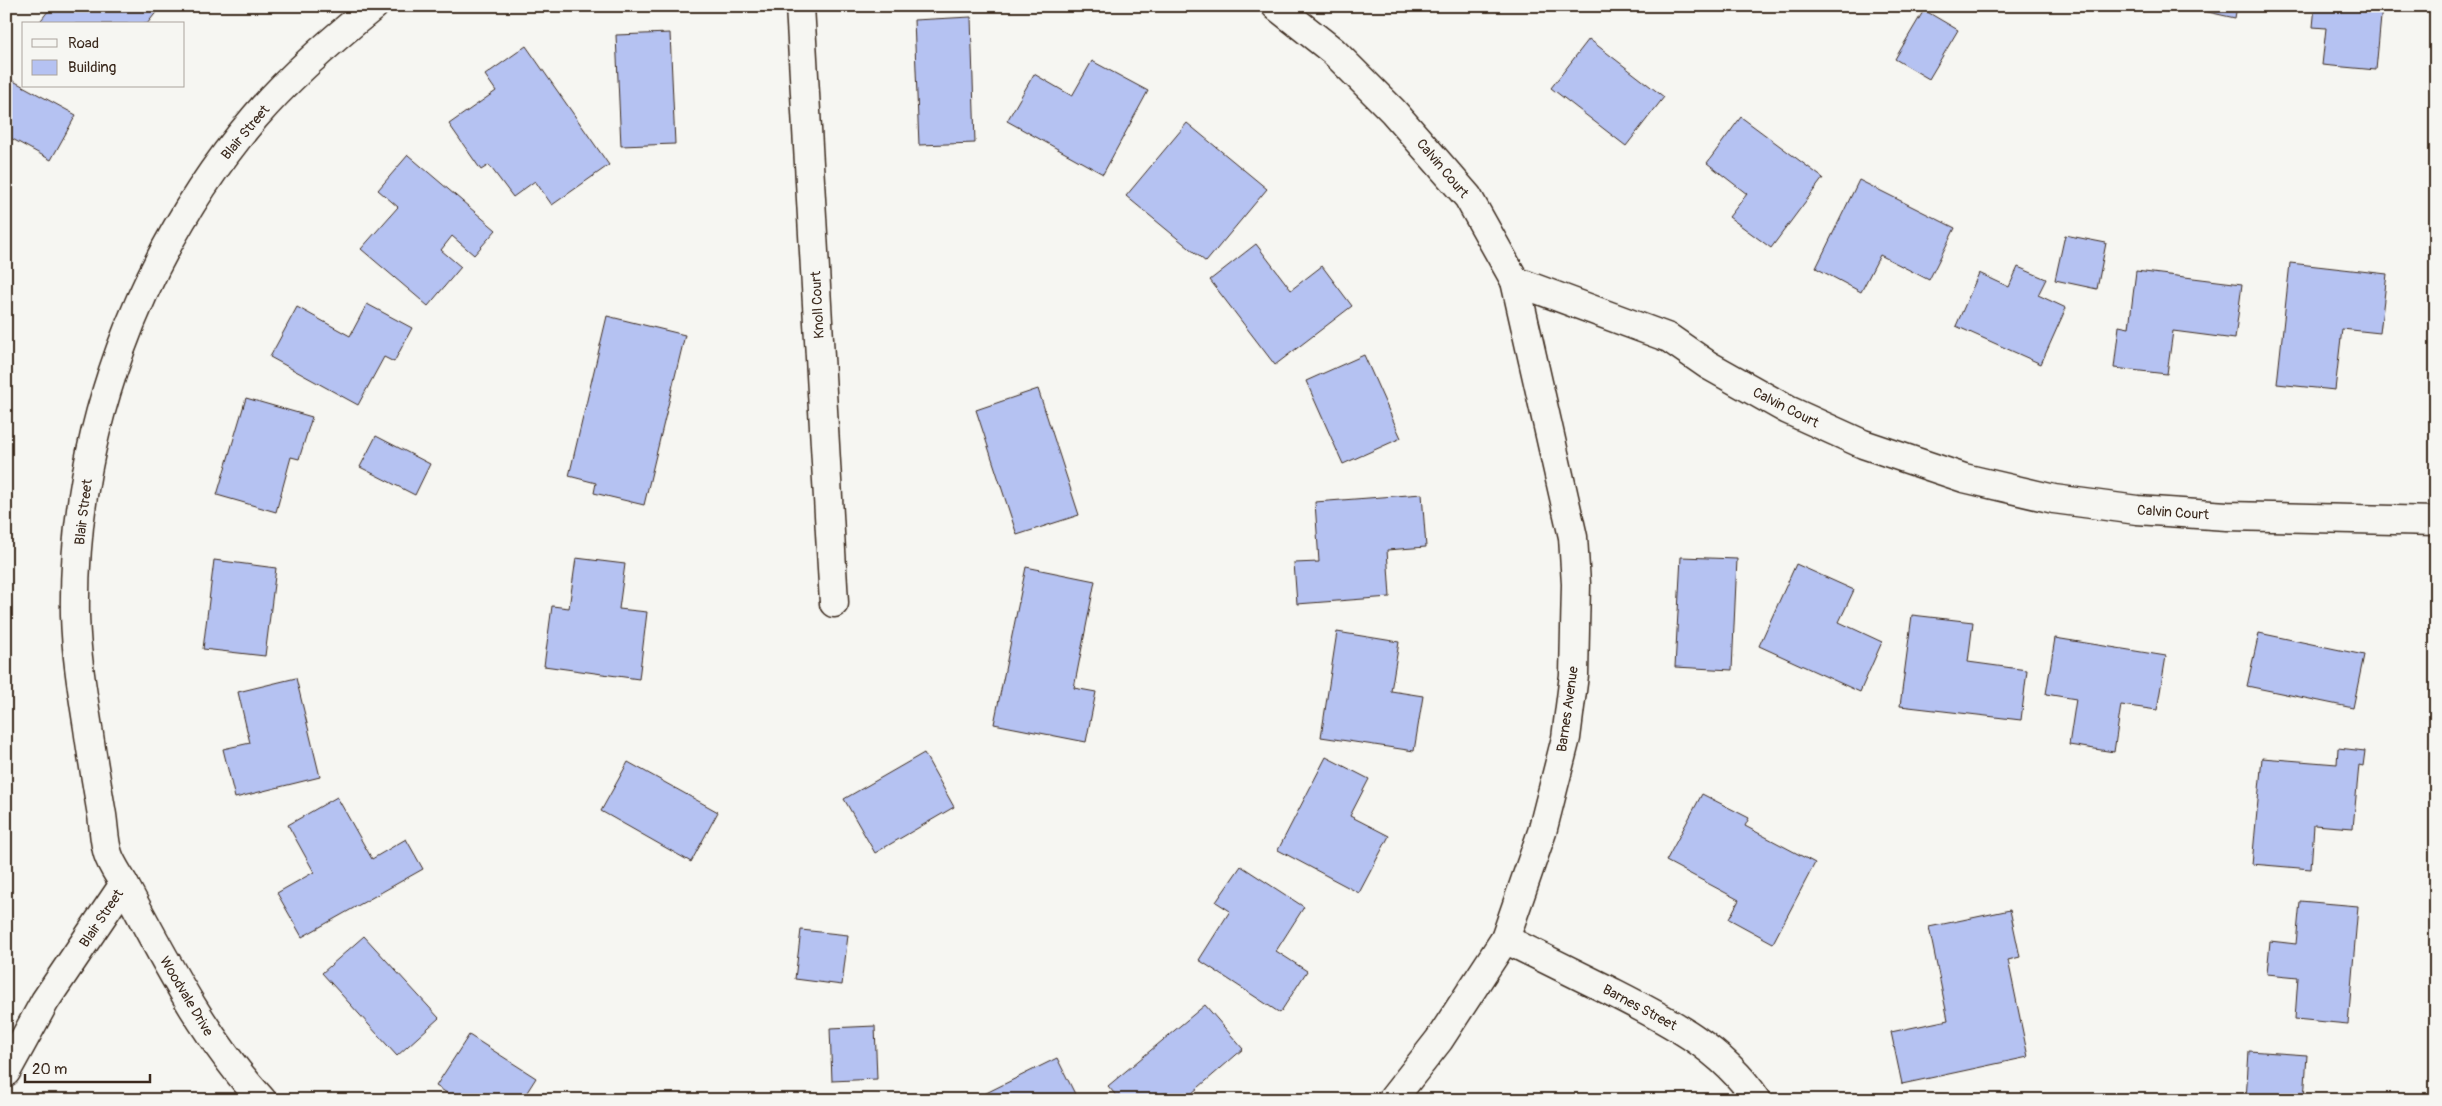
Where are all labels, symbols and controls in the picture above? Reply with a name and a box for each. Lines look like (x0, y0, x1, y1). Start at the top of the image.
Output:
legend (22, 22, 185, 88)
text: Road (68, 34, 99, 53)
text: Building (68, 58, 116, 77)
street label: Blair Street (218, 101, 273, 163)
street label: Calvin Court (1413, 135, 1472, 202)
street label: Knoll Court (807, 270, 828, 339)
street label: Calvin Court (1750, 384, 1822, 432)
street label: Blair Street (71, 478, 96, 546)
street label: Calvin Court (2136, 502, 2210, 524)
street label: Barnes Avenue (1553, 665, 1582, 753)
street label: Blair Street (76, 886, 127, 951)
street label: Woodvale Drive (156, 953, 217, 1039)
street label: Barnes Street (1600, 981, 1680, 1034)
scale bar (25, 1051, 150, 1083)
text: 20 m (32, 1060, 67, 1079)

